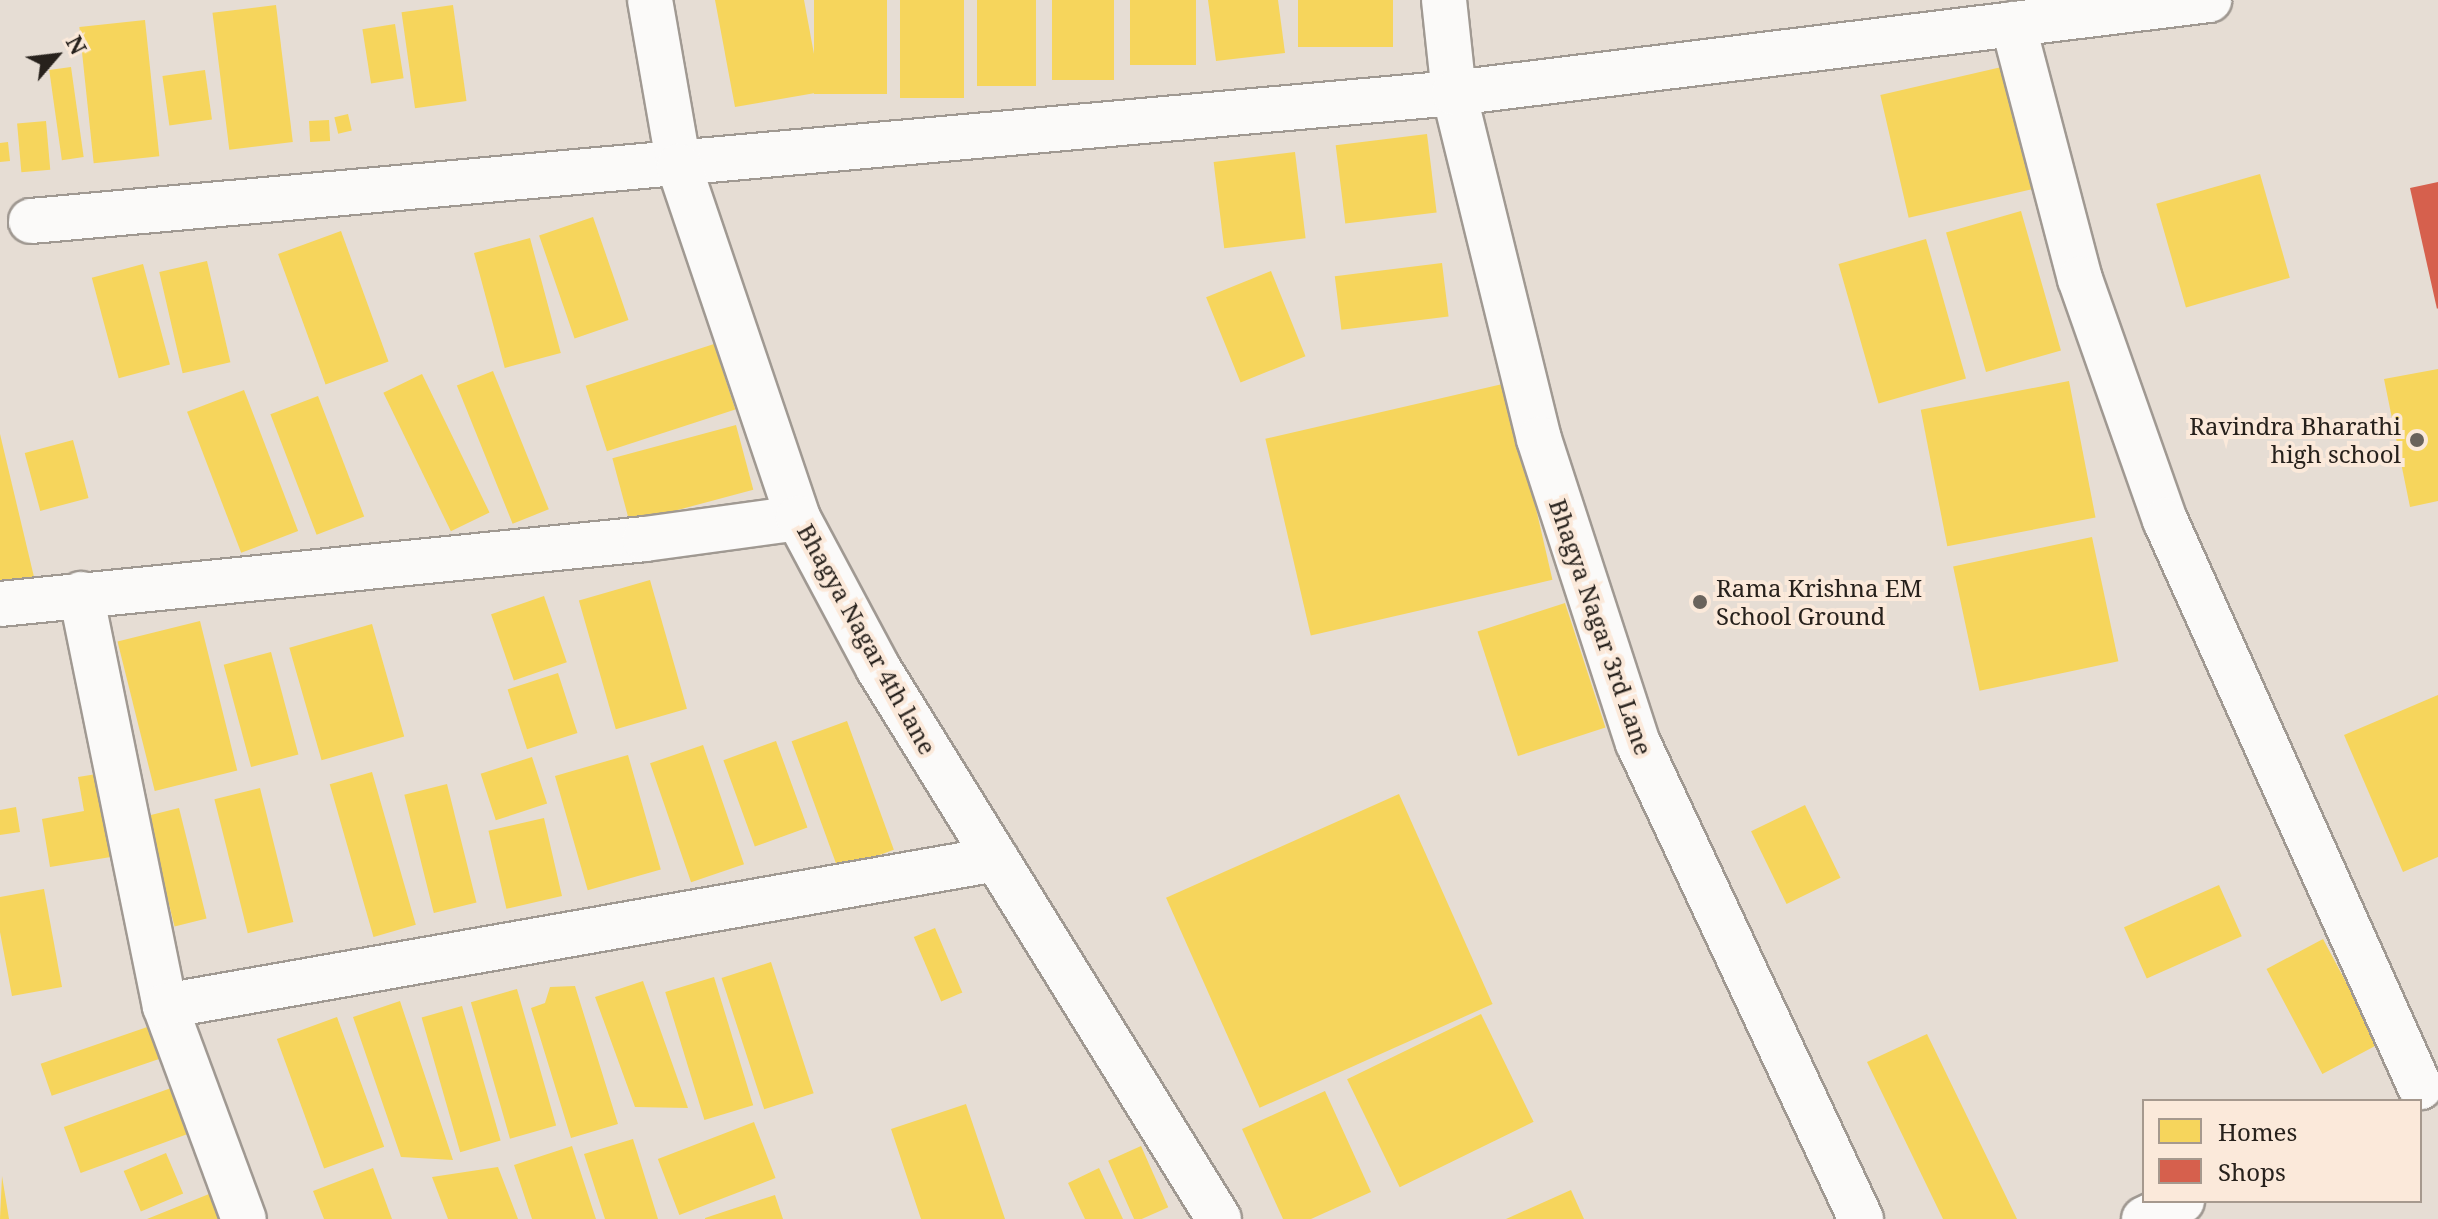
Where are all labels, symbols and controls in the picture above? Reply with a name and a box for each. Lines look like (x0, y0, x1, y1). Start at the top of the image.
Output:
north arrow (16, 16, 96, 96)
text: N (60, 30, 95, 59)
place label: Ravindra Bharathi high school (2189, 412, 2401, 468)
marker: Ravindra Bharathi high school (2408, 431, 2426, 449)
street label: Bhagya Nagar 3rd Lane (1544, 495, 1658, 759)
street label: Bhagya Nagar 4th lane (792, 519, 942, 759)
place label: Rama Krishna EM School Ground (1716, 574, 1922, 630)
marker: Rama Krishna EM School Ground (1691, 593, 1709, 611)
legend (2142, 1099, 2422, 1203)
text: Homes (2218, 1115, 2297, 1148)
text: Shops (2218, 1155, 2286, 1188)

